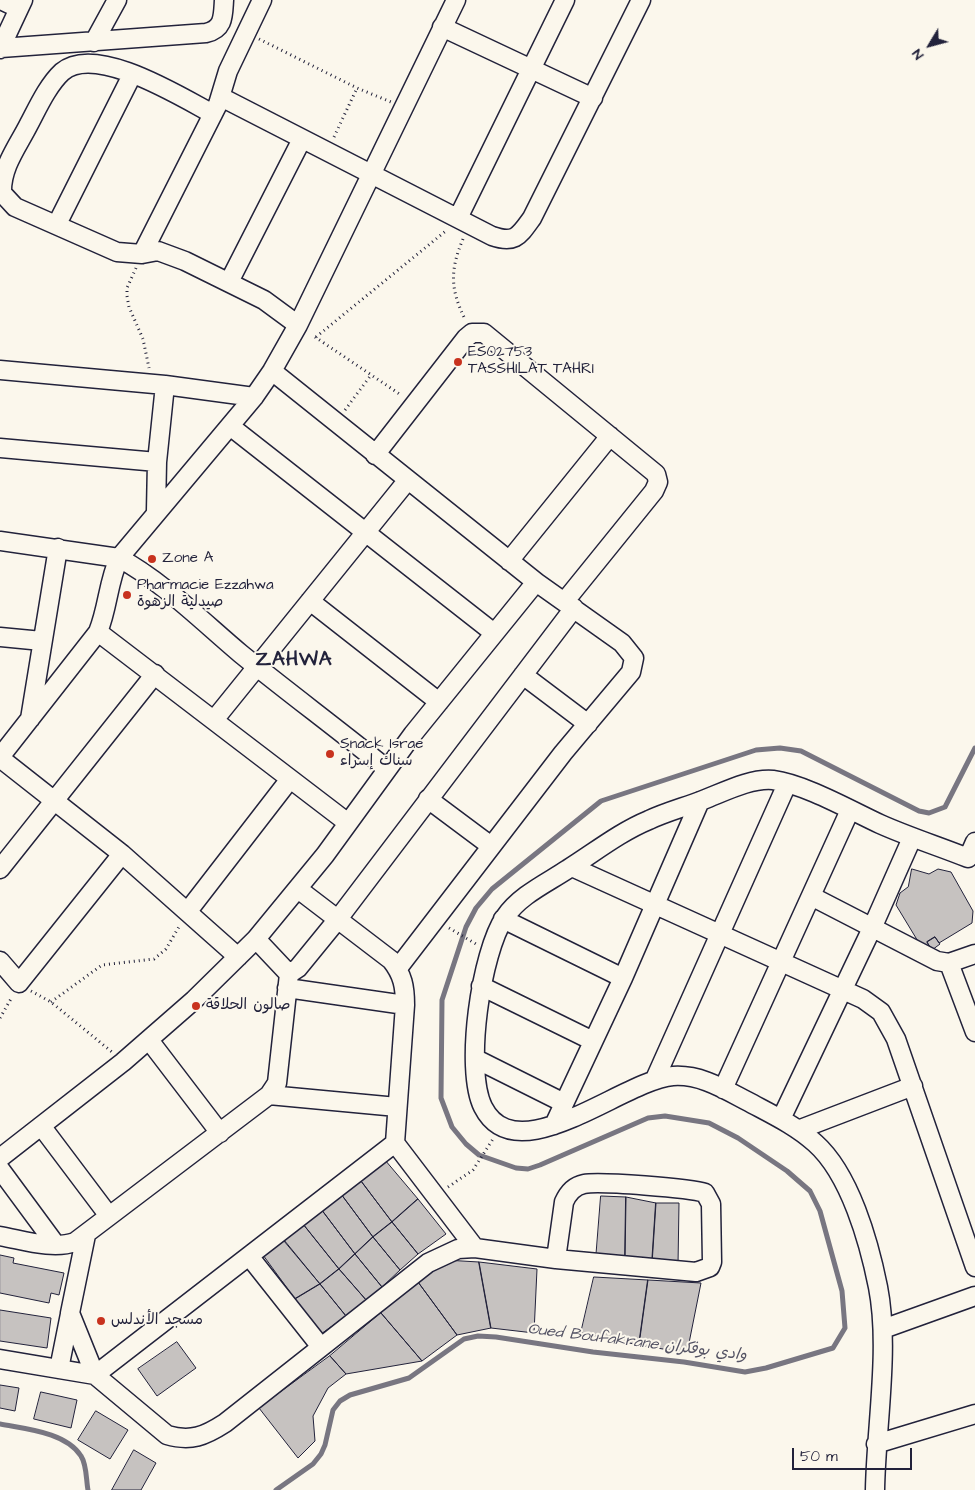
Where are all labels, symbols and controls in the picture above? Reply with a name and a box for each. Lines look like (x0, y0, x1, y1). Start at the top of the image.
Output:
north arrow (905, 20, 955, 70)
text: N (907, 45, 929, 64)
place label: ES02753 TASSHILAT TAHRI (468, 344, 594, 379)
marker: ES02753 TASSHILAT TAHRI (452, 356, 464, 368)
place label: Zone A (162, 550, 213, 568)
marker: Zone A (146, 553, 158, 565)
place label: Pharmacie Ezzahwa صيدلية الزهوة (137, 577, 274, 612)
marker: Pharmacie Ezzahwa صيدلية الزهوة (121, 589, 133, 601)
district label: ZAHWA (255, 649, 333, 673)
place label: Snack Israe سناك إسراء (340, 736, 423, 771)
marker: Snack Israe سناك إسراء (324, 748, 336, 760)
place label: صالون الحلاقة (206, 997, 290, 1015)
marker: صالون الحلاقة (190, 1000, 202, 1012)
place label: مسجد الأندلس (111, 1312, 203, 1330)
marker: مسجد الأندلس (95, 1315, 107, 1327)
water label: Oued Boufakrane وادي بوفكران (526, 1320, 748, 1366)
scale bar (795, 1438, 915, 1470)
text: 50 m (800, 1446, 838, 1467)

